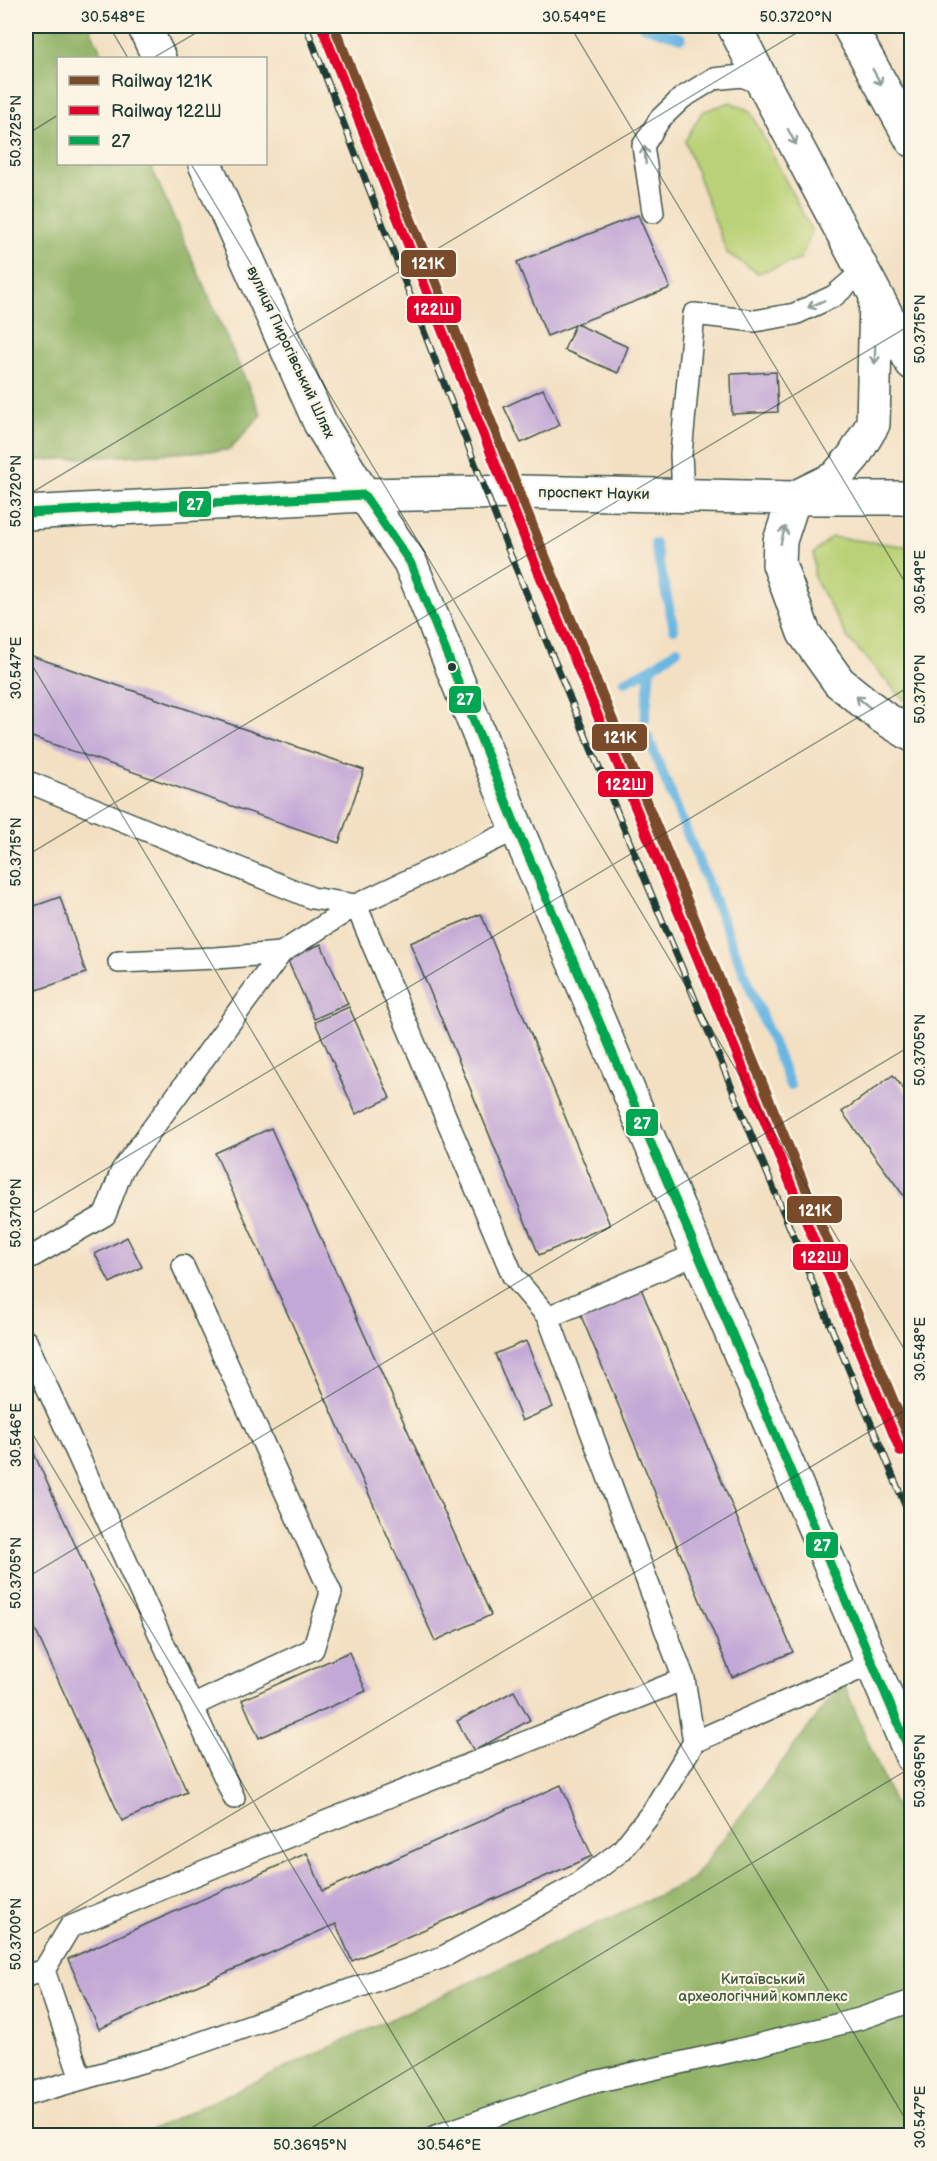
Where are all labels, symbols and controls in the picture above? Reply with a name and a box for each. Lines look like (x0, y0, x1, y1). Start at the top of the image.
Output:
text: 30.548°E (81, 8, 145, 27)
text: 30.549°E (542, 8, 606, 27)
text: 50.3720°N (760, 8, 832, 27)
legend (57, 57, 267, 165)
one-way arrow (871, 68, 883, 85)
text: Railway 121К (111, 71, 212, 92)
text: 50.3725°N (7, 95, 26, 167)
text: Railway 122Ш (111, 101, 222, 122)
one-way arrow (787, 127, 798, 145)
text: 27 (111, 131, 131, 152)
one-way arrow (639, 145, 650, 165)
line badge: 121К (400, 249, 457, 278)
text: 121К (411, 255, 445, 274)
street label: вулиця Пирогівський Шлях (242, 263, 339, 442)
text: 50.3715°N (911, 294, 930, 364)
line badge: 122Ш (406, 295, 462, 324)
one-way arrow (808, 299, 826, 311)
text: 122Ш (413, 301, 455, 320)
one-way arrow (869, 345, 881, 365)
text: 50.3720°N (7, 455, 26, 527)
street label: проспект Науки (538, 483, 650, 504)
line badge: 27 (178, 490, 212, 518)
text: 27 (186, 496, 204, 515)
one-way arrow (777, 526, 789, 545)
text: 30.549°E (911, 550, 930, 614)
text: 30.547°E (7, 636, 26, 699)
text: 50.3710°N (911, 654, 930, 724)
unlabelled marker (446, 661, 458, 673)
line badge: 27 (448, 685, 482, 714)
text: 27 (456, 691, 474, 710)
one-way arrow (856, 696, 872, 709)
line badge: 121К (591, 723, 648, 752)
text: 121К (603, 729, 637, 748)
line badge: 122Ш (597, 770, 654, 798)
text: 122Ш (605, 776, 647, 795)
text: 50.3715°N (7, 817, 26, 887)
text: 50.3705°N (911, 1014, 930, 1086)
line badge: 27 (625, 1108, 659, 1137)
text: 27 (633, 1115, 651, 1134)
text: 50.3710°N (7, 1178, 26, 1248)
line badge: 121К (786, 1195, 843, 1224)
text: 121К (798, 1202, 832, 1221)
line badge: 122Ш (792, 1243, 849, 1271)
text: 122Ш (800, 1249, 842, 1268)
text: 30.548°E (911, 1317, 930, 1381)
text: 30.546°E (7, 1403, 26, 1467)
line badge: 27 (805, 1531, 839, 1559)
text: 50.3705°N (7, 1537, 26, 1609)
text: 27 (813, 1537, 831, 1556)
text: 50.3695°N (911, 1734, 930, 1808)
text: 50.3700°N (7, 1898, 26, 1970)
park label: Китаївський археологічний комплекс (678, 1970, 848, 2006)
text: 30.547°E (911, 2085, 930, 2148)
text: 50.3695°N (273, 2136, 347, 2155)
text: 30.546°E (417, 2136, 481, 2155)

